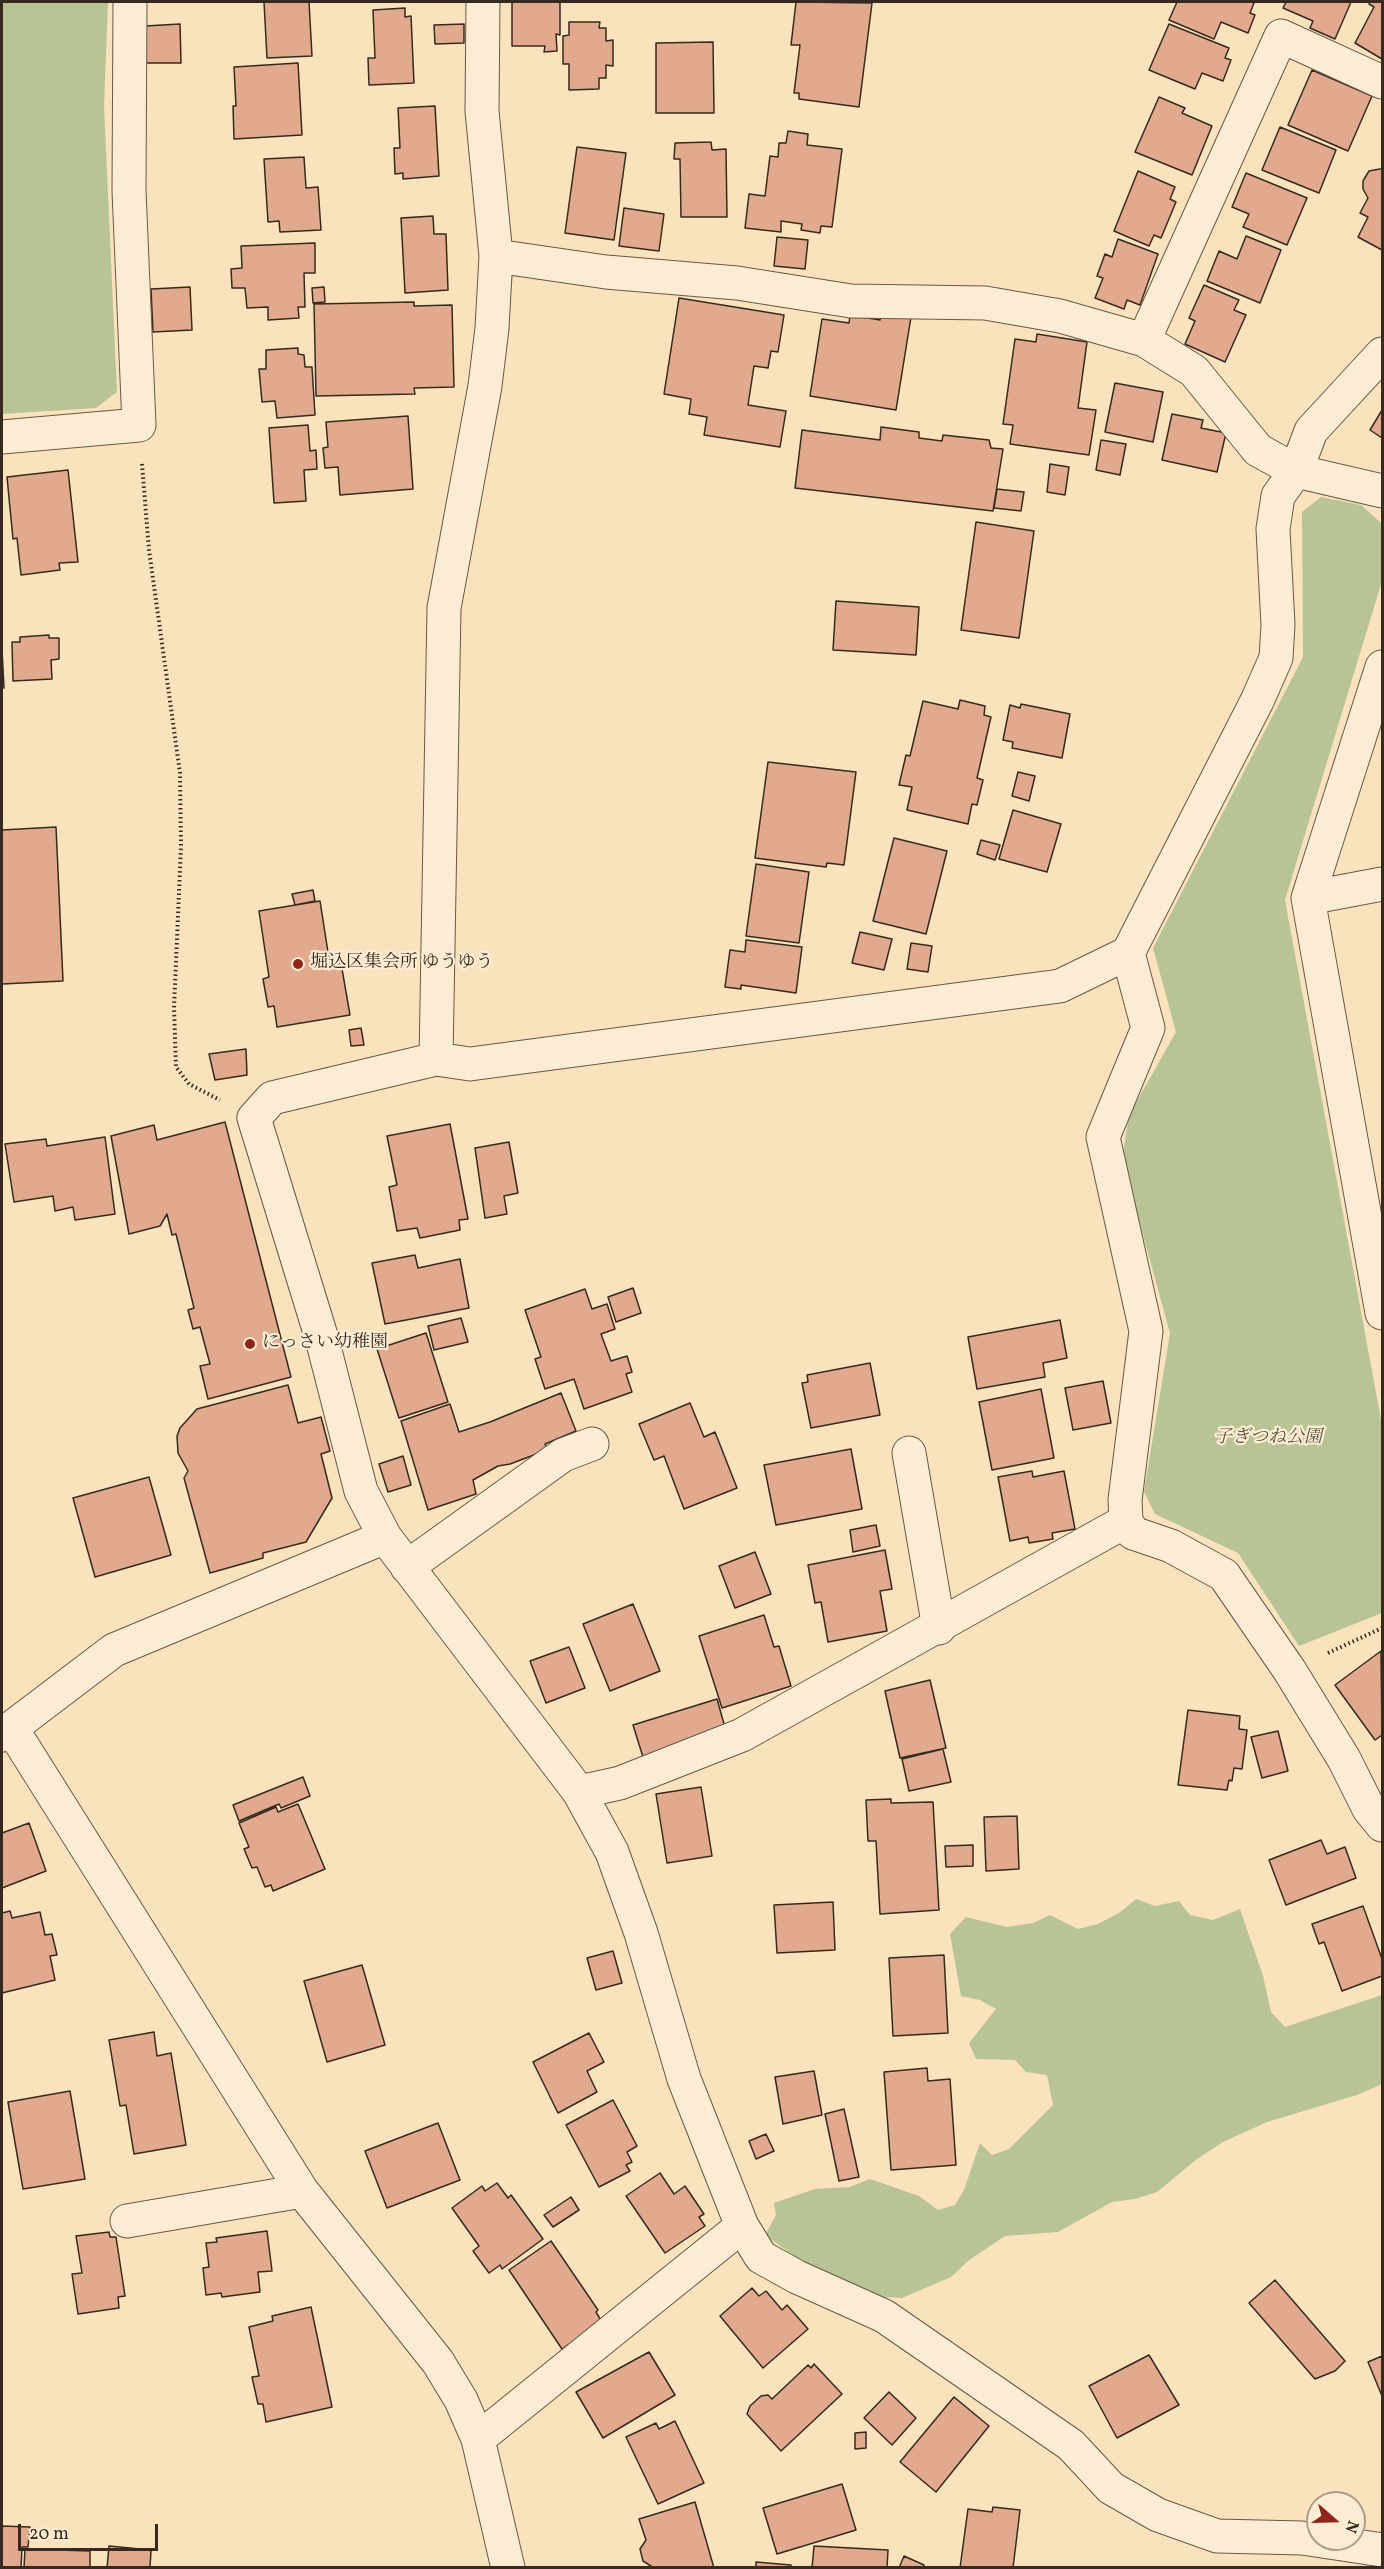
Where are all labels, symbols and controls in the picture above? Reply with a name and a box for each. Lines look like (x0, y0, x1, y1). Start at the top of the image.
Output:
place label: 堀込区集会所 ゆうゆう (310, 953, 494, 975)
marker: 堀込区集会所 ゆうゆう (291, 957, 305, 971)
place label: にっさい幼稚園 (262, 1333, 388, 1355)
marker: にっさい幼稚園 (243, 1337, 257, 1351)
park label: 子ぎつね公園 (1214, 1428, 1322, 1450)
north arrow (1306, 2491, 1366, 2551)
scale bar (21, 2512, 160, 2550)
text: N (1339, 2517, 1363, 2536)
text: 20 m (29, 2522, 69, 2547)

